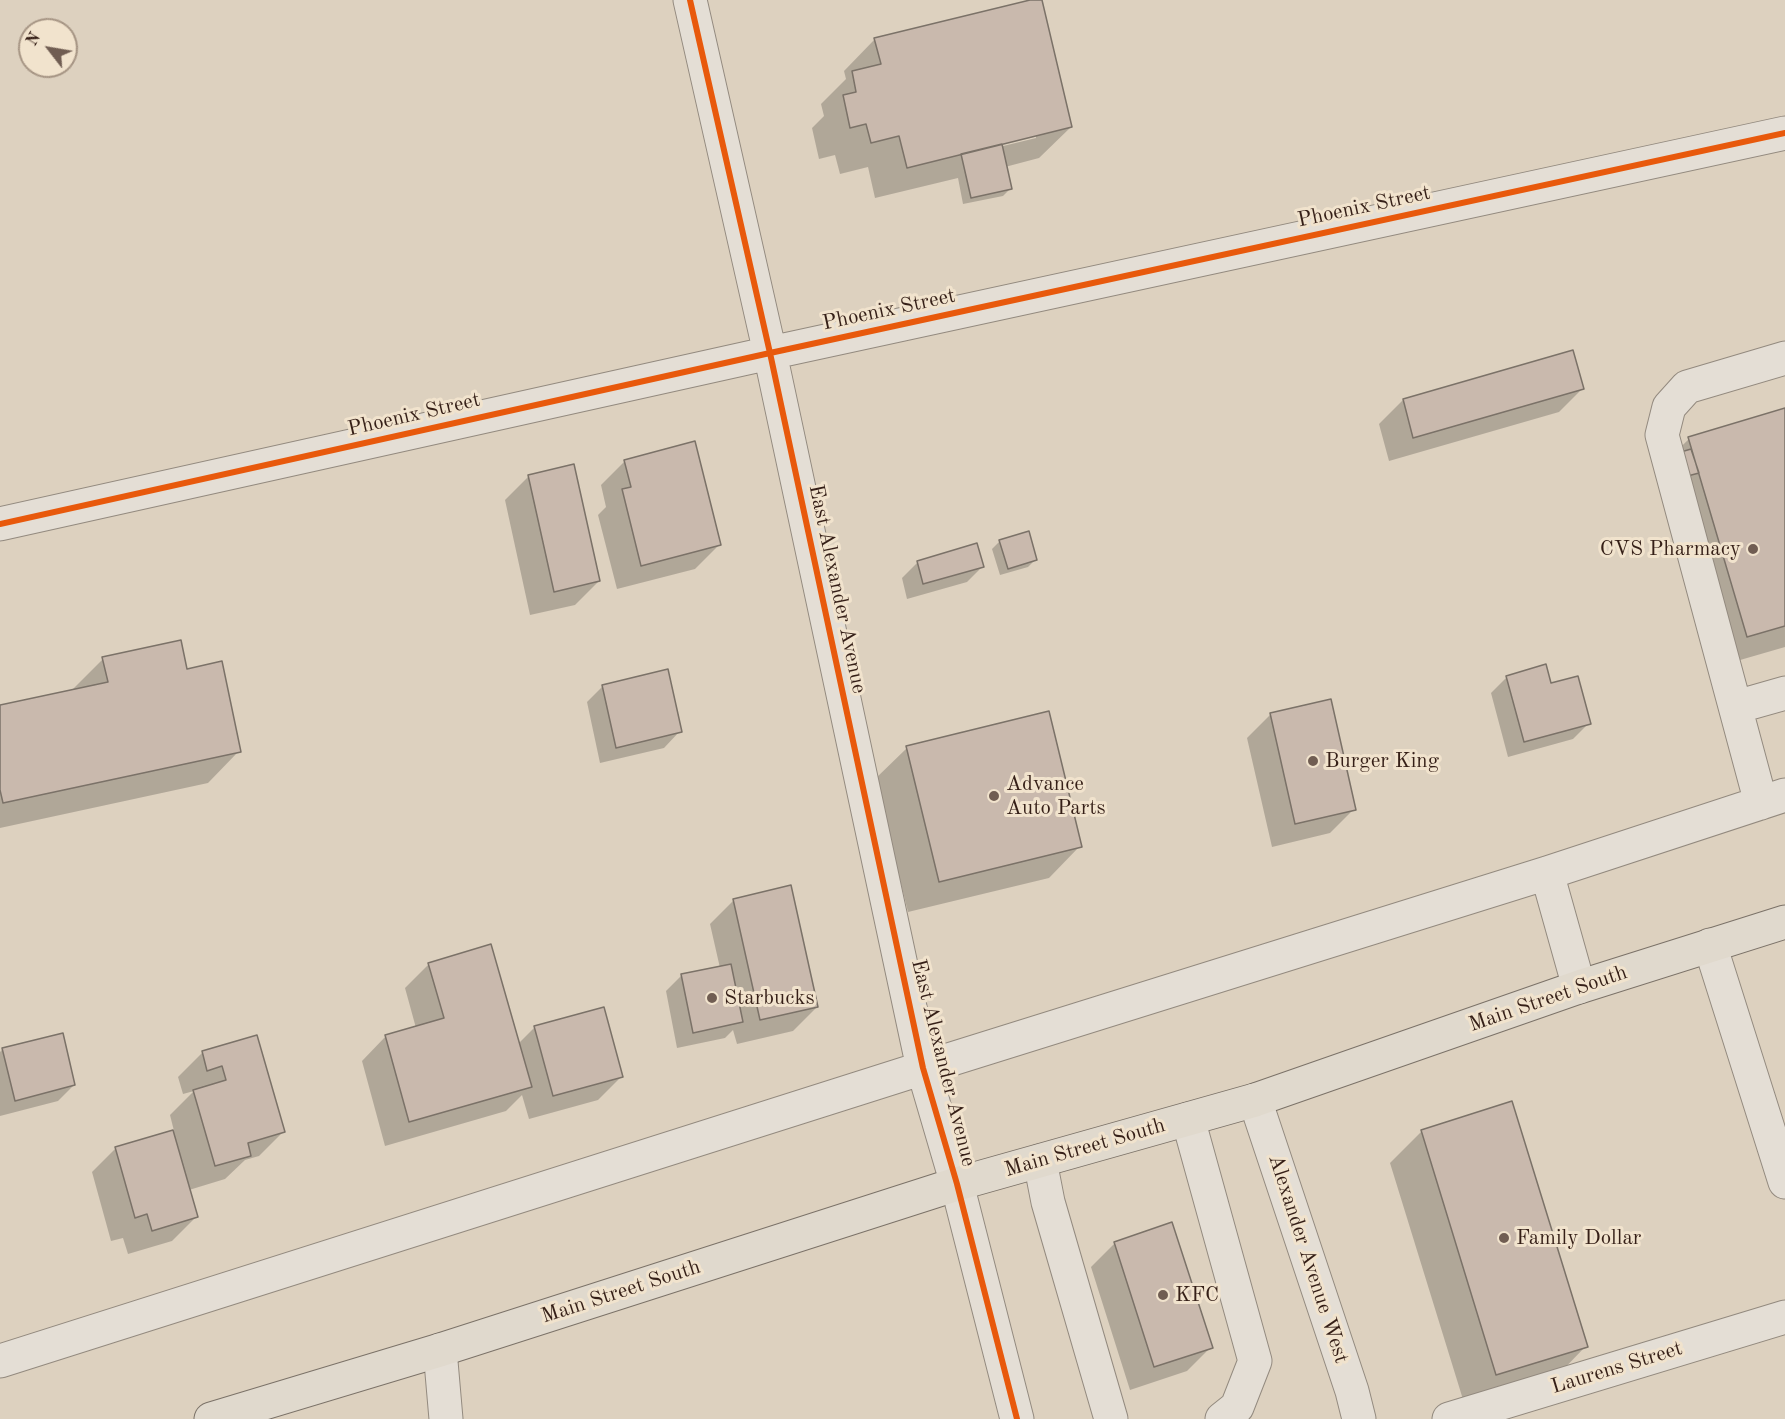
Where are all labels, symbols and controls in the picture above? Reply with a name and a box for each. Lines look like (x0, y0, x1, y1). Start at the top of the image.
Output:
north arrow (18, 18, 78, 78)
text: N (24, 30, 44, 49)
street label: Phoenix Street (1295, 181, 1433, 233)
street label: Phoenix Street (820, 284, 958, 336)
street label: Phoenix Street (345, 388, 483, 442)
street label: East Alexander Avenue (803, 482, 871, 696)
place label: CVS Pharmacy (1600, 536, 1741, 562)
marker: CVS Pharmacy (1746, 542, 1760, 556)
place label: Burger King (1325, 748, 1439, 774)
marker: Burger King (1306, 754, 1320, 768)
place label: Advance Auto Parts (1006, 771, 1106, 821)
marker: Advance Auto Parts (987, 789, 1001, 803)
street label: East Alexander Avenue (905, 957, 981, 1169)
street label: Main Street South (1466, 960, 1630, 1038)
place label: Starbucks (724, 985, 815, 1011)
marker: Starbucks (705, 991, 719, 1005)
street label: Main Street South (1002, 1113, 1168, 1183)
street label: Alexander Avenue West (1262, 1151, 1354, 1367)
place label: Family Dollar (1516, 1225, 1641, 1251)
marker: Family Dollar (1497, 1231, 1511, 1245)
street label: Main Street South (538, 1254, 704, 1330)
place label: KFC (1175, 1282, 1219, 1308)
marker: KFC (1156, 1288, 1170, 1302)
street label: Laurens Street (1548, 1336, 1686, 1400)

